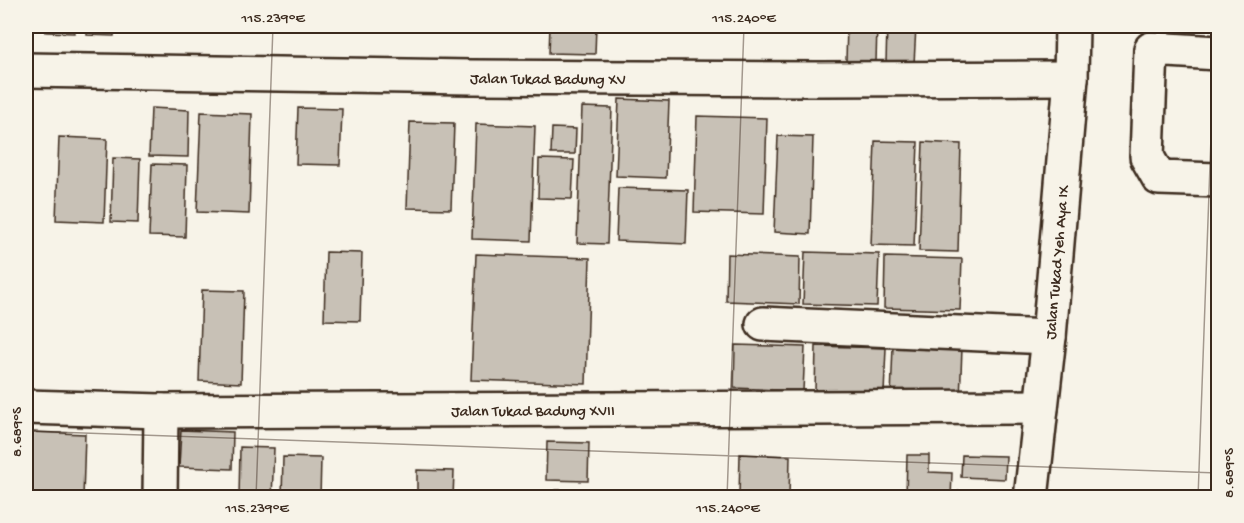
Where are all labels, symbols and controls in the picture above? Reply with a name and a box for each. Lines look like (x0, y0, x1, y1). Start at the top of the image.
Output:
text: 115.239°E (240, 10, 305, 28)
text: 115.240°E (711, 10, 777, 28)
street label: Jalan Tukad Badung XV (470, 71, 626, 91)
street label: Jalan Tukad Yeh Aya IX (1043, 184, 1075, 340)
street label: Jalan Tukad Badung XVII (451, 403, 615, 423)
text: 8.689°S (9, 407, 27, 457)
text: 8.689°S (1221, 448, 1239, 498)
text: 115.239°E (224, 500, 289, 518)
text: 115.240°E (695, 500, 761, 518)

